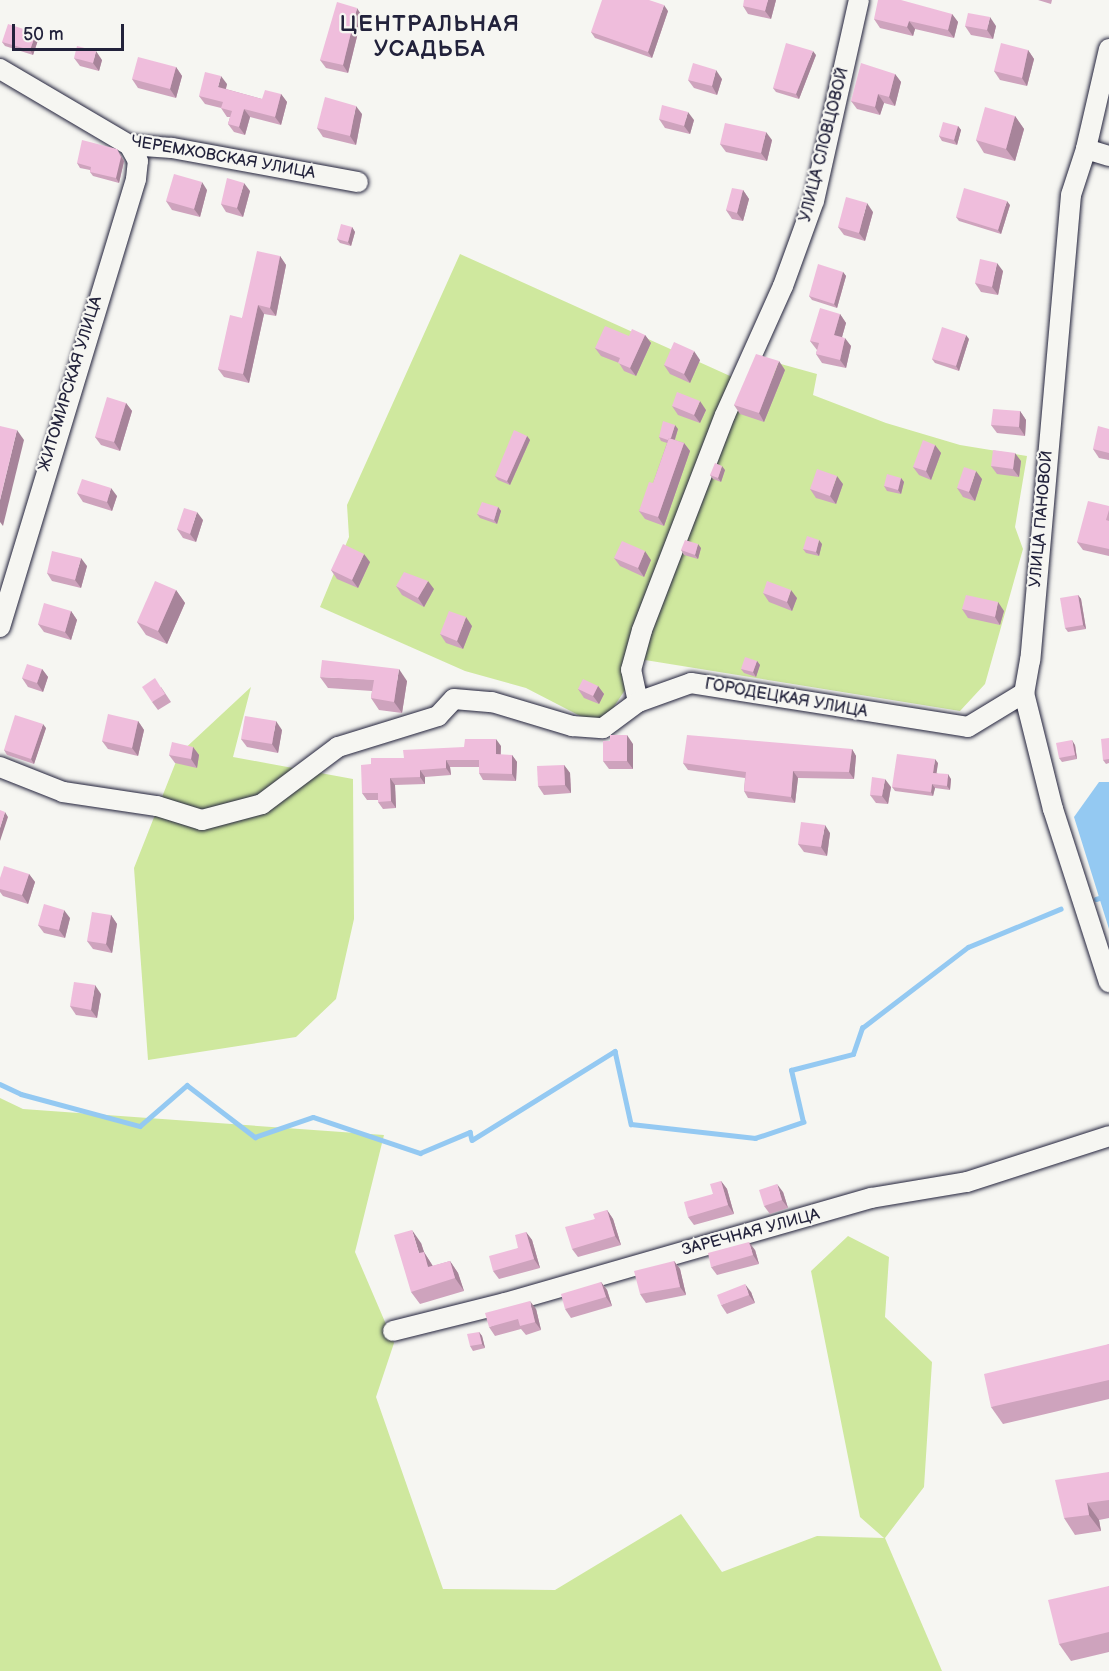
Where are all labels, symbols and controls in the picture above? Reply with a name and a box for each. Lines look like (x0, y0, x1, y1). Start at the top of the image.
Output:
district label: ЦЕНТРАЛЬНАЯ УСАДЬБА (340, 11, 520, 62)
scale bar (15, 12, 128, 50)
text: 50 m (23, 24, 64, 45)
street label: УЛИЦА СЛОВЦОВОЙ (797, 66, 853, 224)
street label: ЧЕРЕМХОВСКАЯ УЛИЦА (129, 132, 317, 184)
street label: ЖИТОМИРСКАЯ УЛИЦА (35, 294, 107, 474)
street label: УЛИЦА ПАНОВОЙ (1026, 450, 1058, 588)
street label: ГОРОДЕЦКАЯ УЛИЦА (703, 675, 869, 723)
street label: ЗАРЕЧНАЯ УЛИЦА (680, 1205, 822, 1261)

